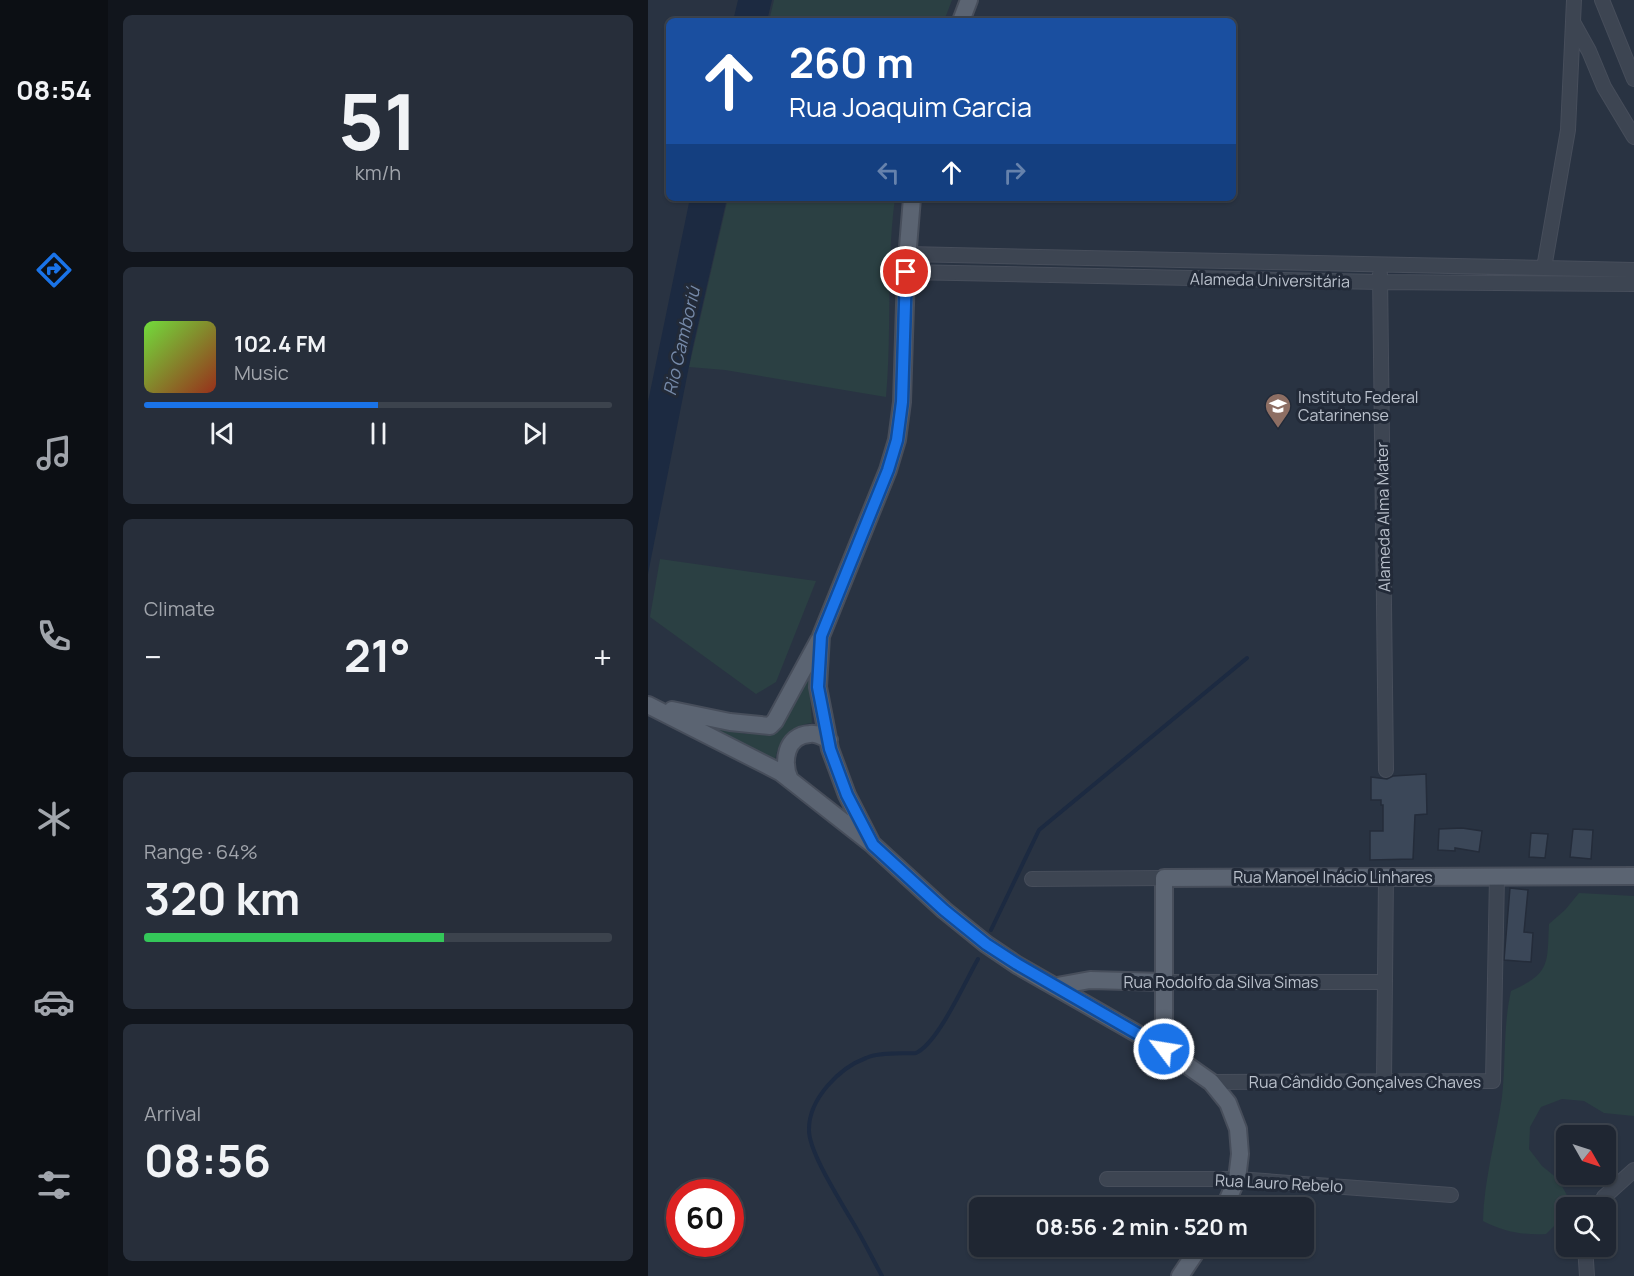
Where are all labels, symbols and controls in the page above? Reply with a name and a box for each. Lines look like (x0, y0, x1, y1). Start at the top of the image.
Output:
text: 260 m (789, 33, 914, 91)
icon: ahead (690, 42, 768, 120)
text: 51 (338, 67, 418, 173)
text: 08:54 (16, 71, 92, 108)
text: Rua Joaquim Garcia (789, 88, 1032, 125)
icon: left (872, 156, 905, 189)
icon: ahead (935, 156, 968, 189)
icon: right (998, 156, 1031, 189)
text: km/h (355, 159, 401, 186)
pin (880, 246, 931, 297)
icon: directions (33, 249, 75, 291)
icon: arrive (889, 255, 922, 288)
street label: Alameda Universitária (1190, 268, 1350, 292)
water label: Rio Camboriú (657, 283, 705, 398)
text: 102.4 FM (234, 329, 326, 359)
text: Music (234, 359, 289, 386)
place label: Instituto Federal Catarinense (1298, 386, 1419, 426)
school or university icon: Instituto Federal Catarinense (1263, 391, 1293, 429)
icon: previous (206, 417, 239, 450)
icon: pause (362, 417, 395, 450)
icon: next (518, 417, 551, 450)
icon: music (33, 432, 75, 474)
street label: Alameda Alma Mater (1371, 441, 1395, 592)
text: Climate (144, 595, 215, 622)
icon: phone (33, 615, 75, 657)
text: 21° (344, 624, 411, 686)
text: − (144, 634, 162, 679)
text: + (593, 634, 612, 679)
icon: climate (33, 798, 75, 840)
text: Range · 64% (144, 838, 258, 865)
street label: Rua Manoel Inácio Linhares (1233, 866, 1433, 888)
text: 320 km (144, 867, 300, 929)
street label: Rua Rodolfo da Silva Simas (1123, 971, 1319, 993)
icon: car (33, 981, 75, 1023)
position arrow (1132, 1017, 1196, 1081)
street label: Rua Cândido Gonçalves Chaves (1249, 1071, 1481, 1093)
text: Arrival (144, 1100, 201, 1127)
north arrow (1556, 1125, 1616, 1185)
map controls (1556, 1125, 1616, 1257)
text: 08:56 (144, 1129, 271, 1191)
icon: filters (33, 1164, 75, 1206)
street label: Rua Lauro Rebelo (1215, 1169, 1343, 1197)
speed limit sign: 60 (666, 1179, 744, 1257)
button: search (1556, 1197, 1616, 1257)
text: 08:56 · 2 min · 520 m (1035, 1212, 1248, 1242)

